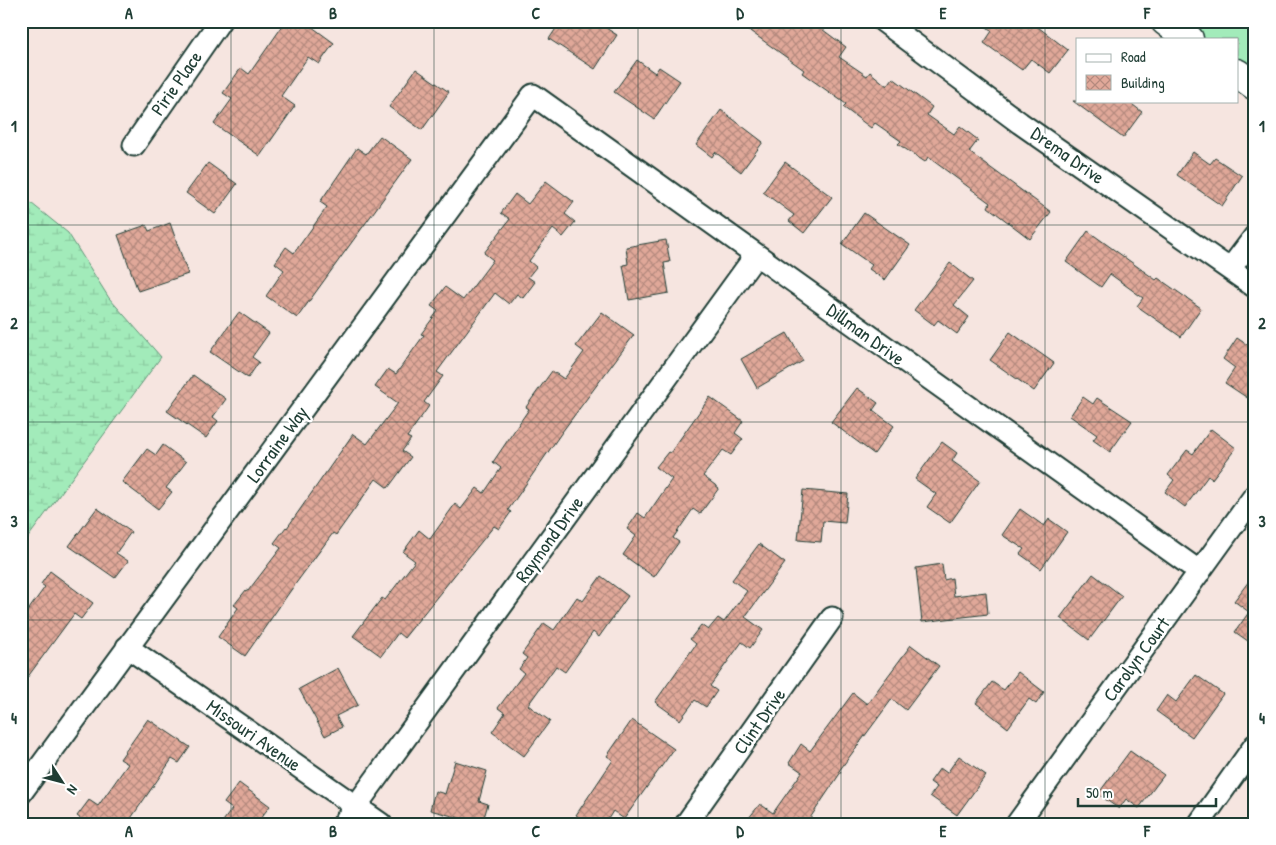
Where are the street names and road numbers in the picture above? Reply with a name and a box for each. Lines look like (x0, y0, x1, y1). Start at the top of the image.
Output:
street label: Pirie Place (144, 45, 208, 121)
street label: Drema Drive (1026, 120, 1110, 190)
street label: Dillman Drive (822, 297, 911, 371)
street label: Lorraine Way (240, 400, 314, 488)
street label: Raymond Drive (509, 490, 589, 587)
street label: Carolyn Court (1097, 611, 1176, 706)
street label: Clint Drive (727, 682, 791, 759)
street label: Missouri Avenue (202, 693, 307, 777)

